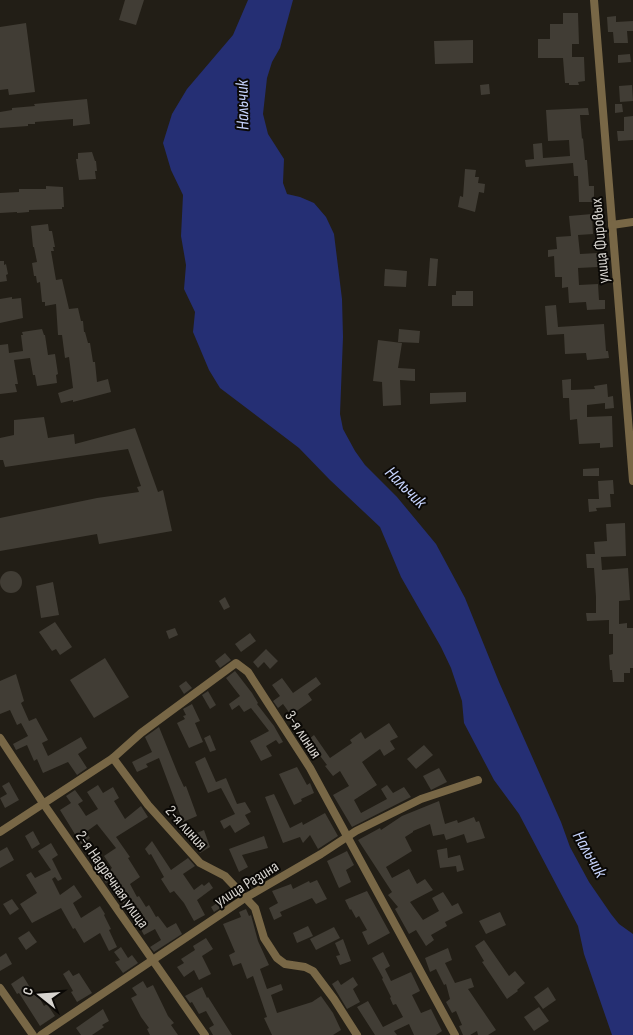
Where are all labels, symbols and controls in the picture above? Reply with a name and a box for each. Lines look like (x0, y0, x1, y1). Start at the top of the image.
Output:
water label: Нальчик (232, 78, 253, 130)
street label: улица Фировых (587, 197, 614, 284)
water label: Нальчик (380, 462, 432, 513)
street label: 3-я линия (280, 707, 325, 762)
street label: 2-я линия (161, 802, 211, 854)
street label: 2-я Надречная улица (71, 827, 152, 932)
water label: Нальчик (568, 827, 612, 882)
street label: улица Разина (211, 857, 282, 911)
north arrow (15, 970, 65, 1020)
text: С (19, 985, 37, 997)

